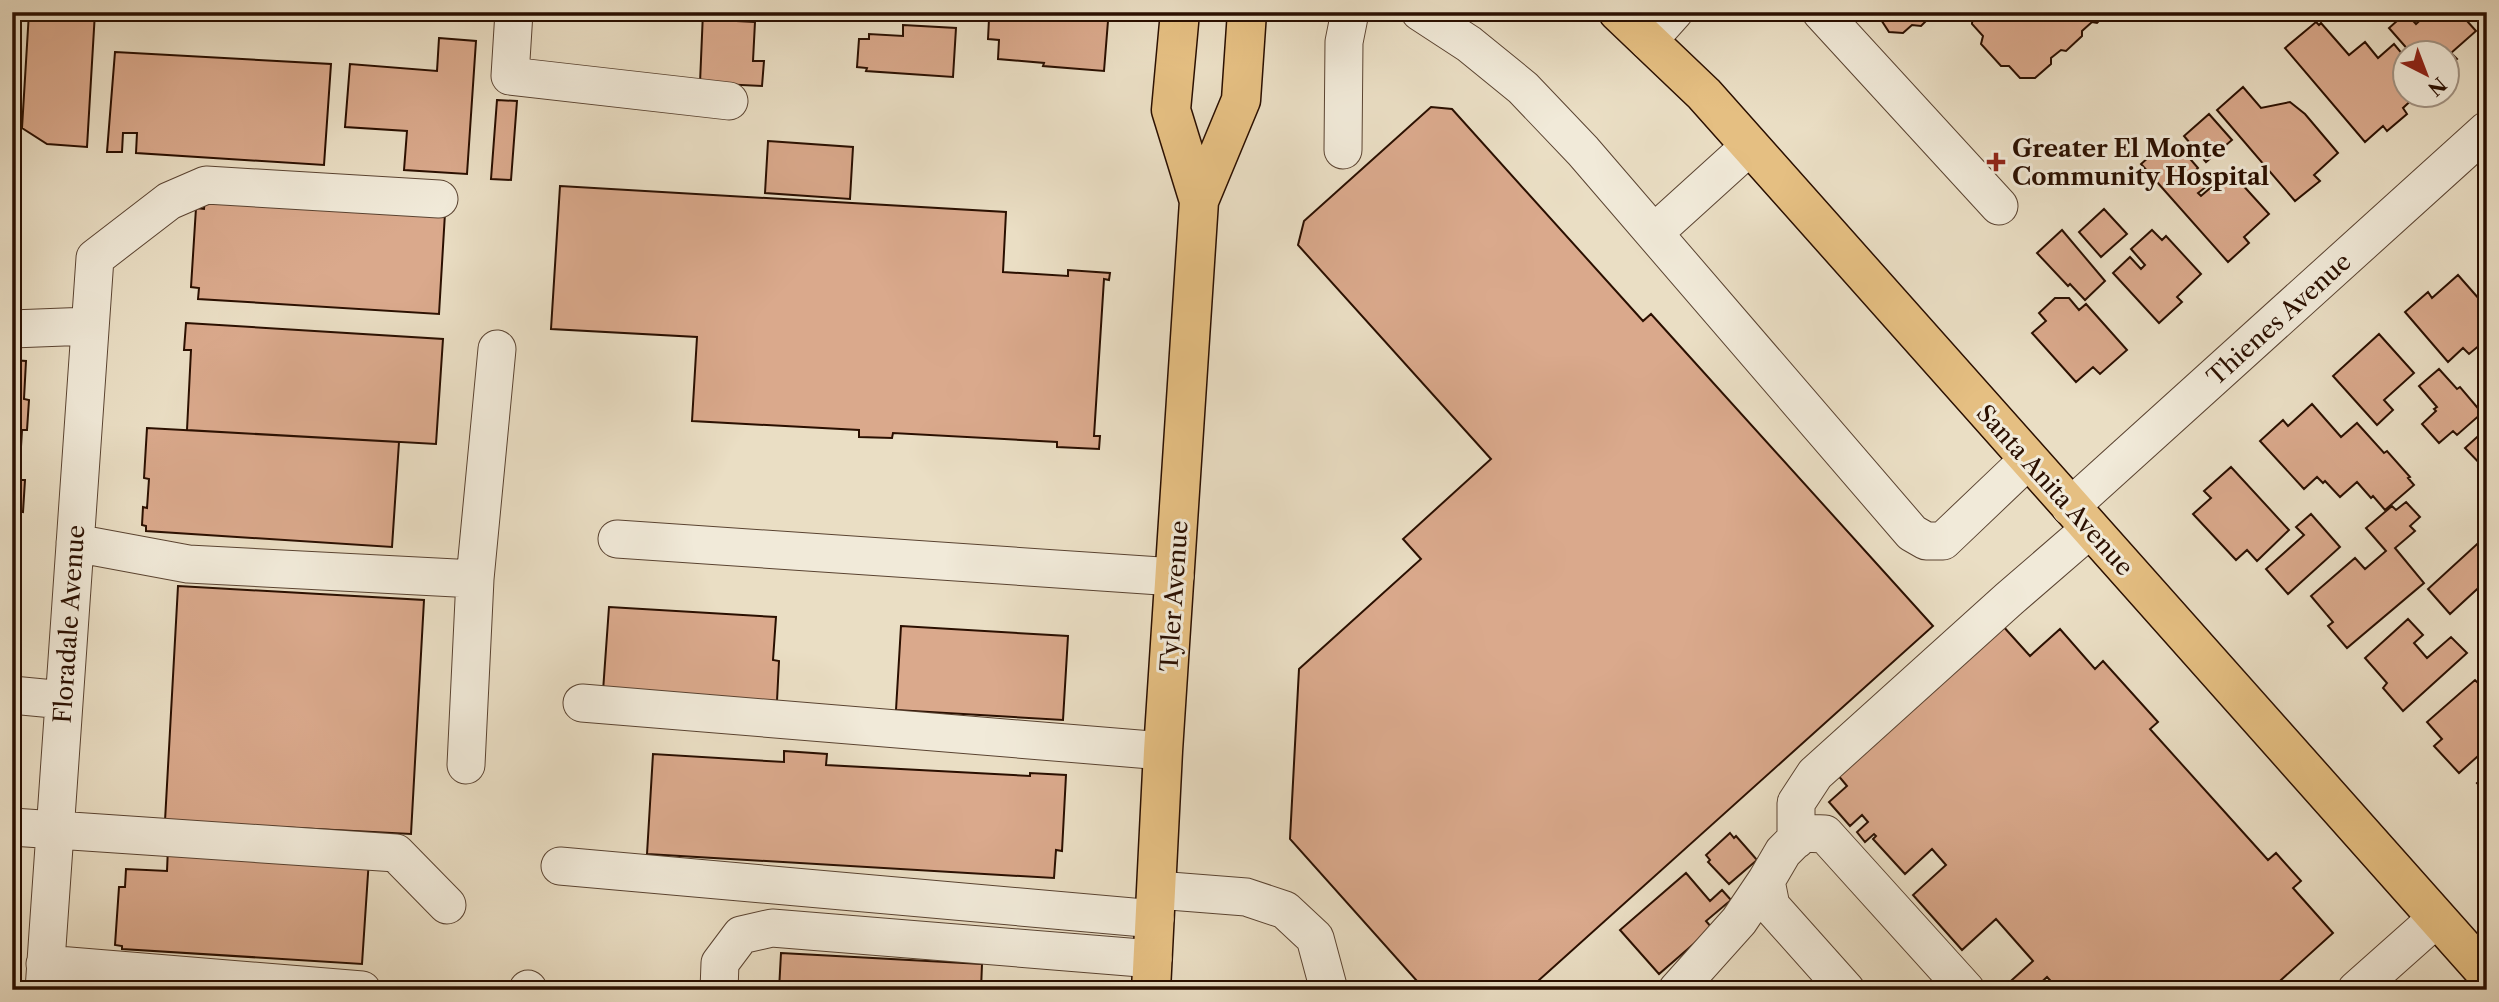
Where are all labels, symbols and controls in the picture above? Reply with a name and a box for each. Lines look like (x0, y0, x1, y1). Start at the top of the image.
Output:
north arrow (2390, 38, 2460, 108)
text: N (2423, 72, 2451, 100)
place label: Greater El Monte Community Hospital (2012, 134, 2269, 191)
marker: Greater El Monte Community Hospital (1986, 152, 2006, 172)
street label: Thienes Avenue (2201, 247, 2357, 391)
street label: Santa Anita Avenue (1971, 399, 2139, 581)
street label: Tyler Avenue (1154, 520, 1194, 672)
street label: Floradale Avenue (48, 524, 90, 724)

